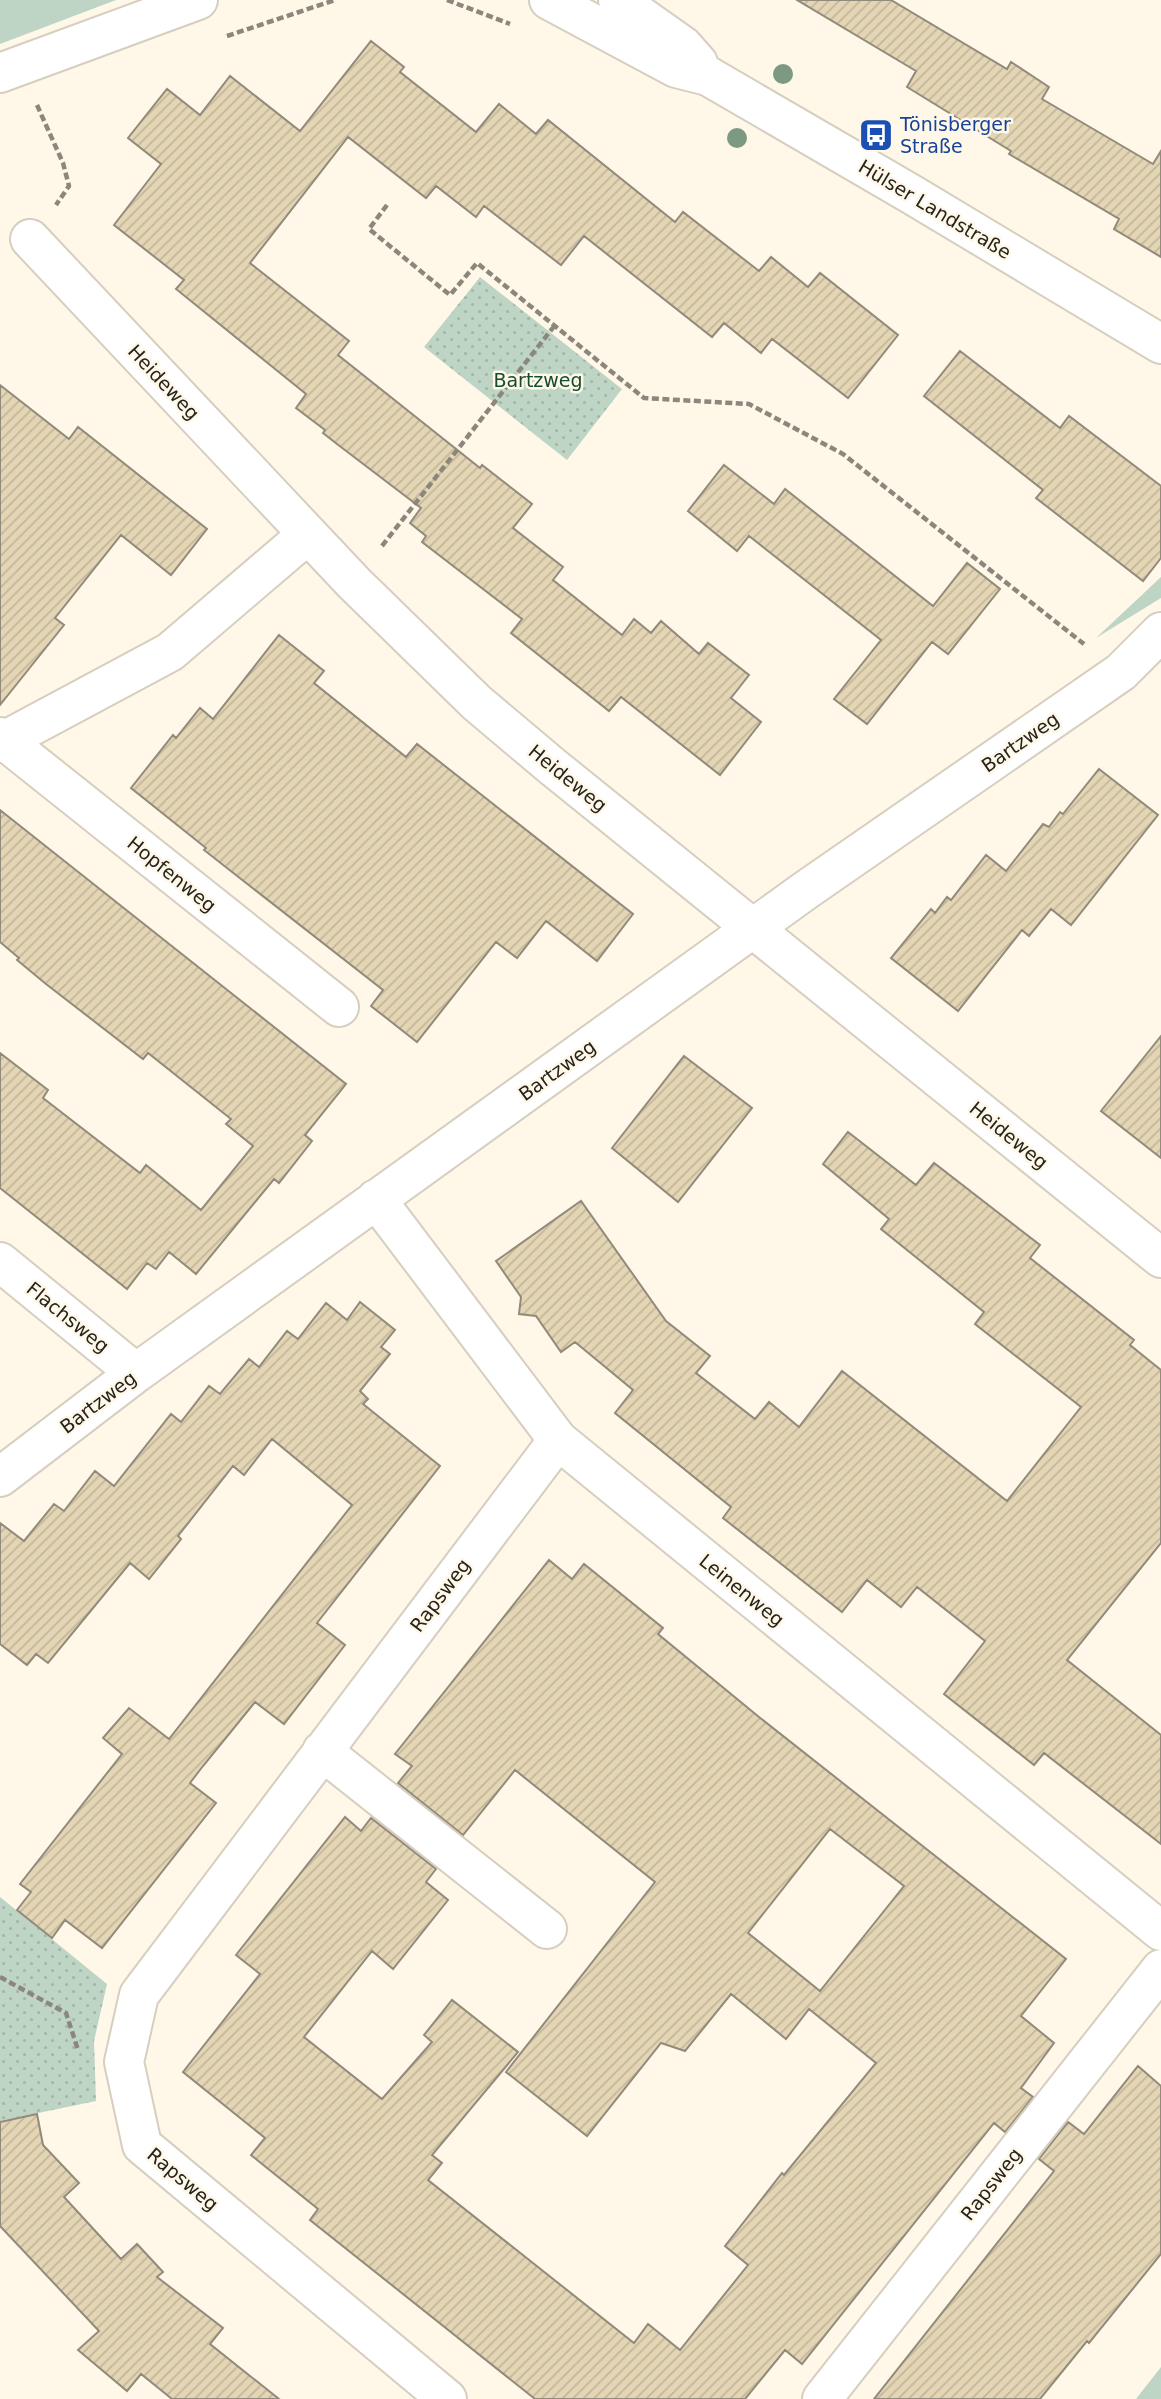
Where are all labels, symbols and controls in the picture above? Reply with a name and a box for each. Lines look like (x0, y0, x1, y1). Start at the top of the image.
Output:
place label: Tönisberger Straße (899, 113, 1011, 157)
bus stop icon: Tönisberger Straße (857, 116, 895, 154)
street label: Hülser Landstraße (855, 155, 1015, 263)
street label: Heideweg (124, 340, 204, 424)
park label: Bartzweg (493, 369, 583, 391)
street label: Bartzweg (977, 707, 1063, 777)
street label: Heideweg (524, 740, 612, 816)
street label: Hopfenweg (123, 832, 221, 916)
street label: Bartzweg (514, 1035, 600, 1105)
street label: Heideweg (965, 1097, 1053, 1173)
street label: Flachsweg (22, 1277, 114, 1357)
street label: Bartzweg (56, 1366, 140, 1438)
street label: Leinenweg (695, 1549, 789, 1631)
street label: Rapsweg (405, 1554, 475, 1636)
street label: Rapsweg (143, 2143, 223, 2215)
street label: Rapsweg (956, 2143, 1026, 2225)

